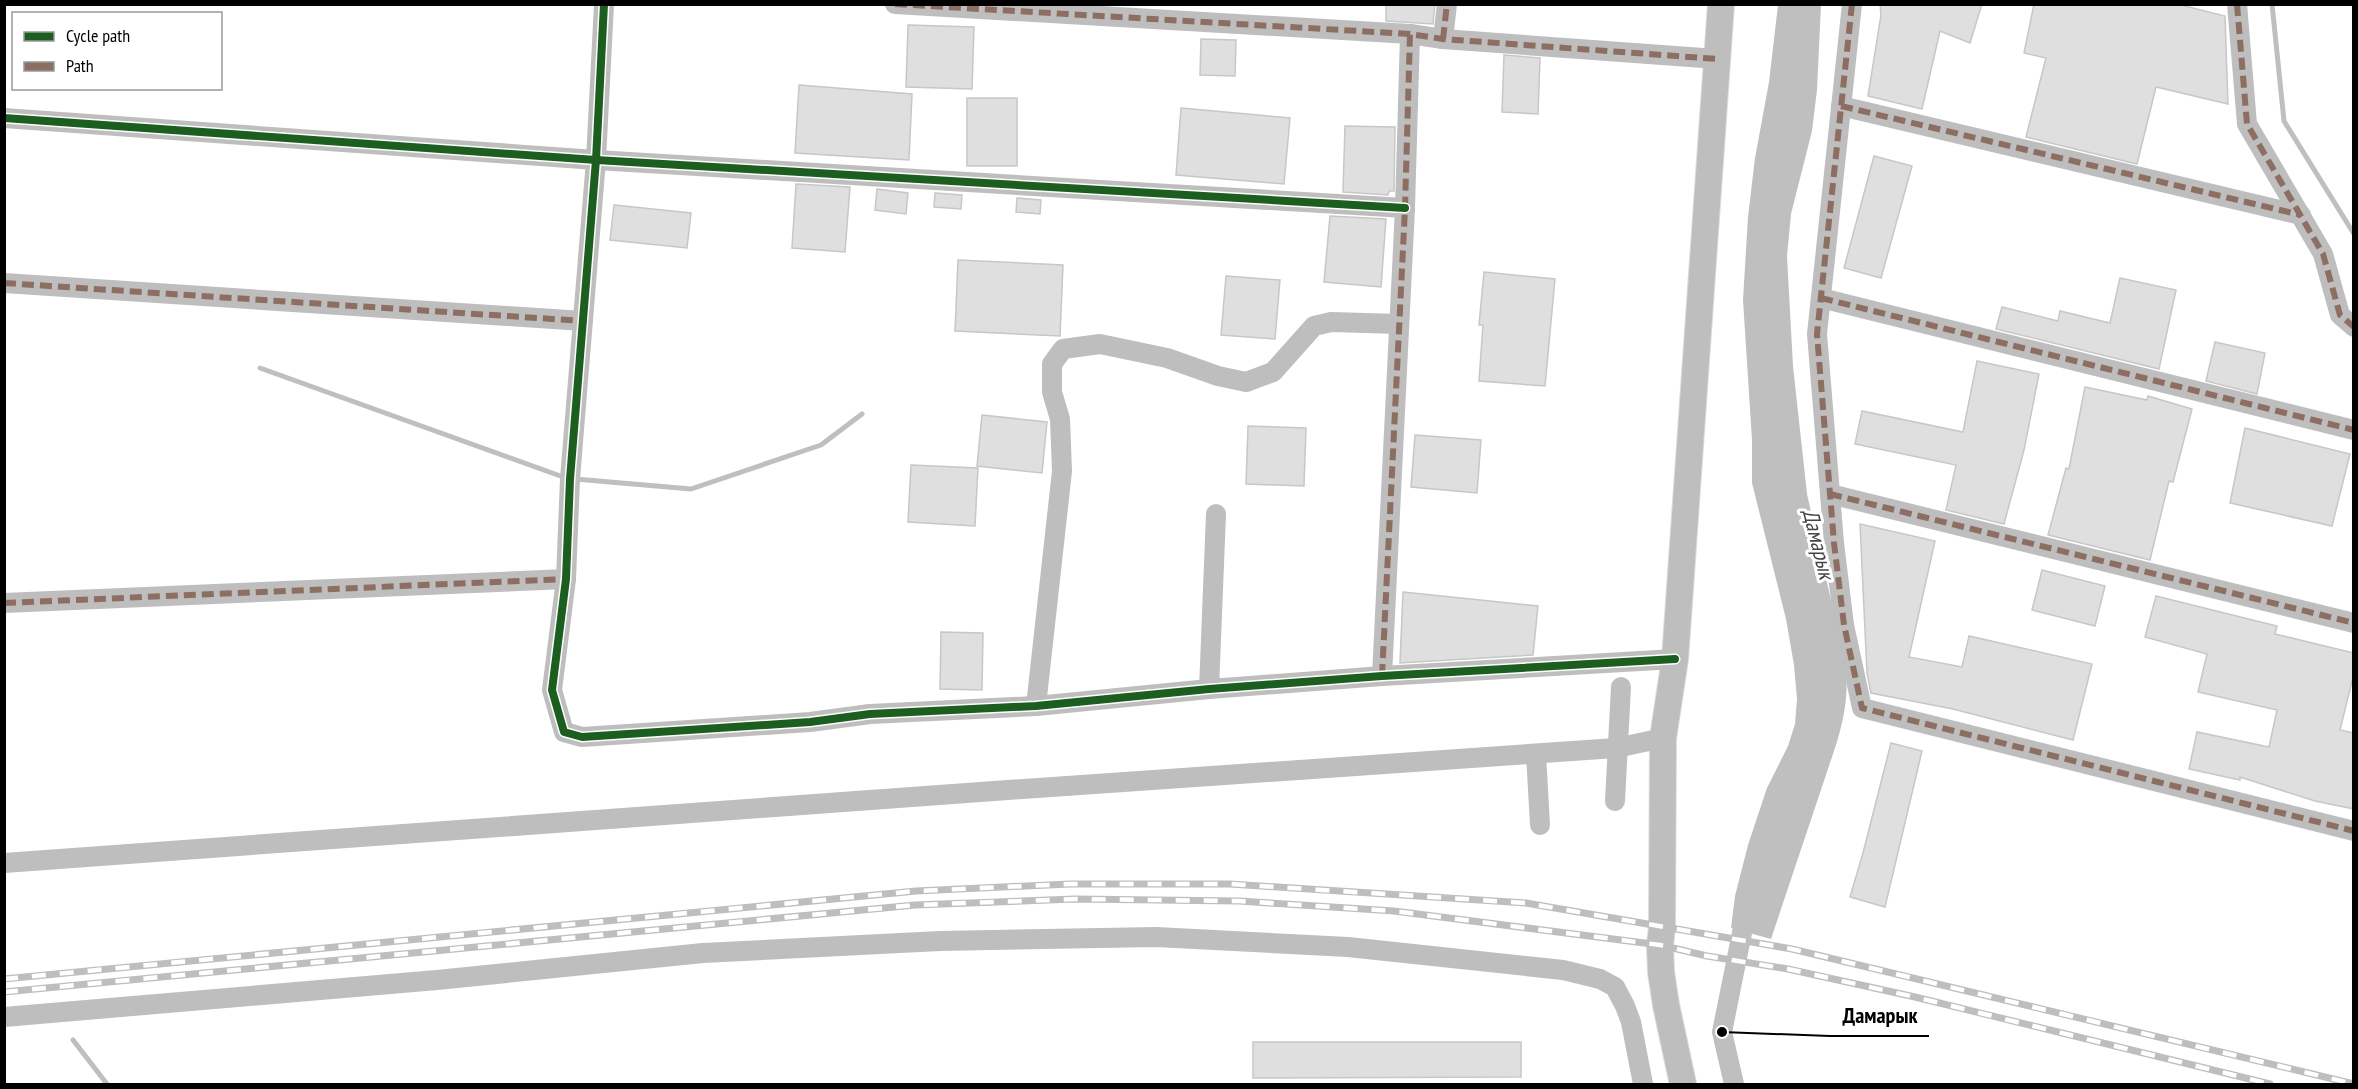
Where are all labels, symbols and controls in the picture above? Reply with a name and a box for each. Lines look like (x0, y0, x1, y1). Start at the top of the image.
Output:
legend (12, 12, 222, 90)
text: Cycle path (66, 24, 130, 47)
text: Path (66, 54, 94, 77)
water label: Дамарык (1797, 505, 1842, 584)
callout: Дамарык (1830, 996, 1929, 1036)
text: Дамарык (1843, 1001, 1918, 1029)

